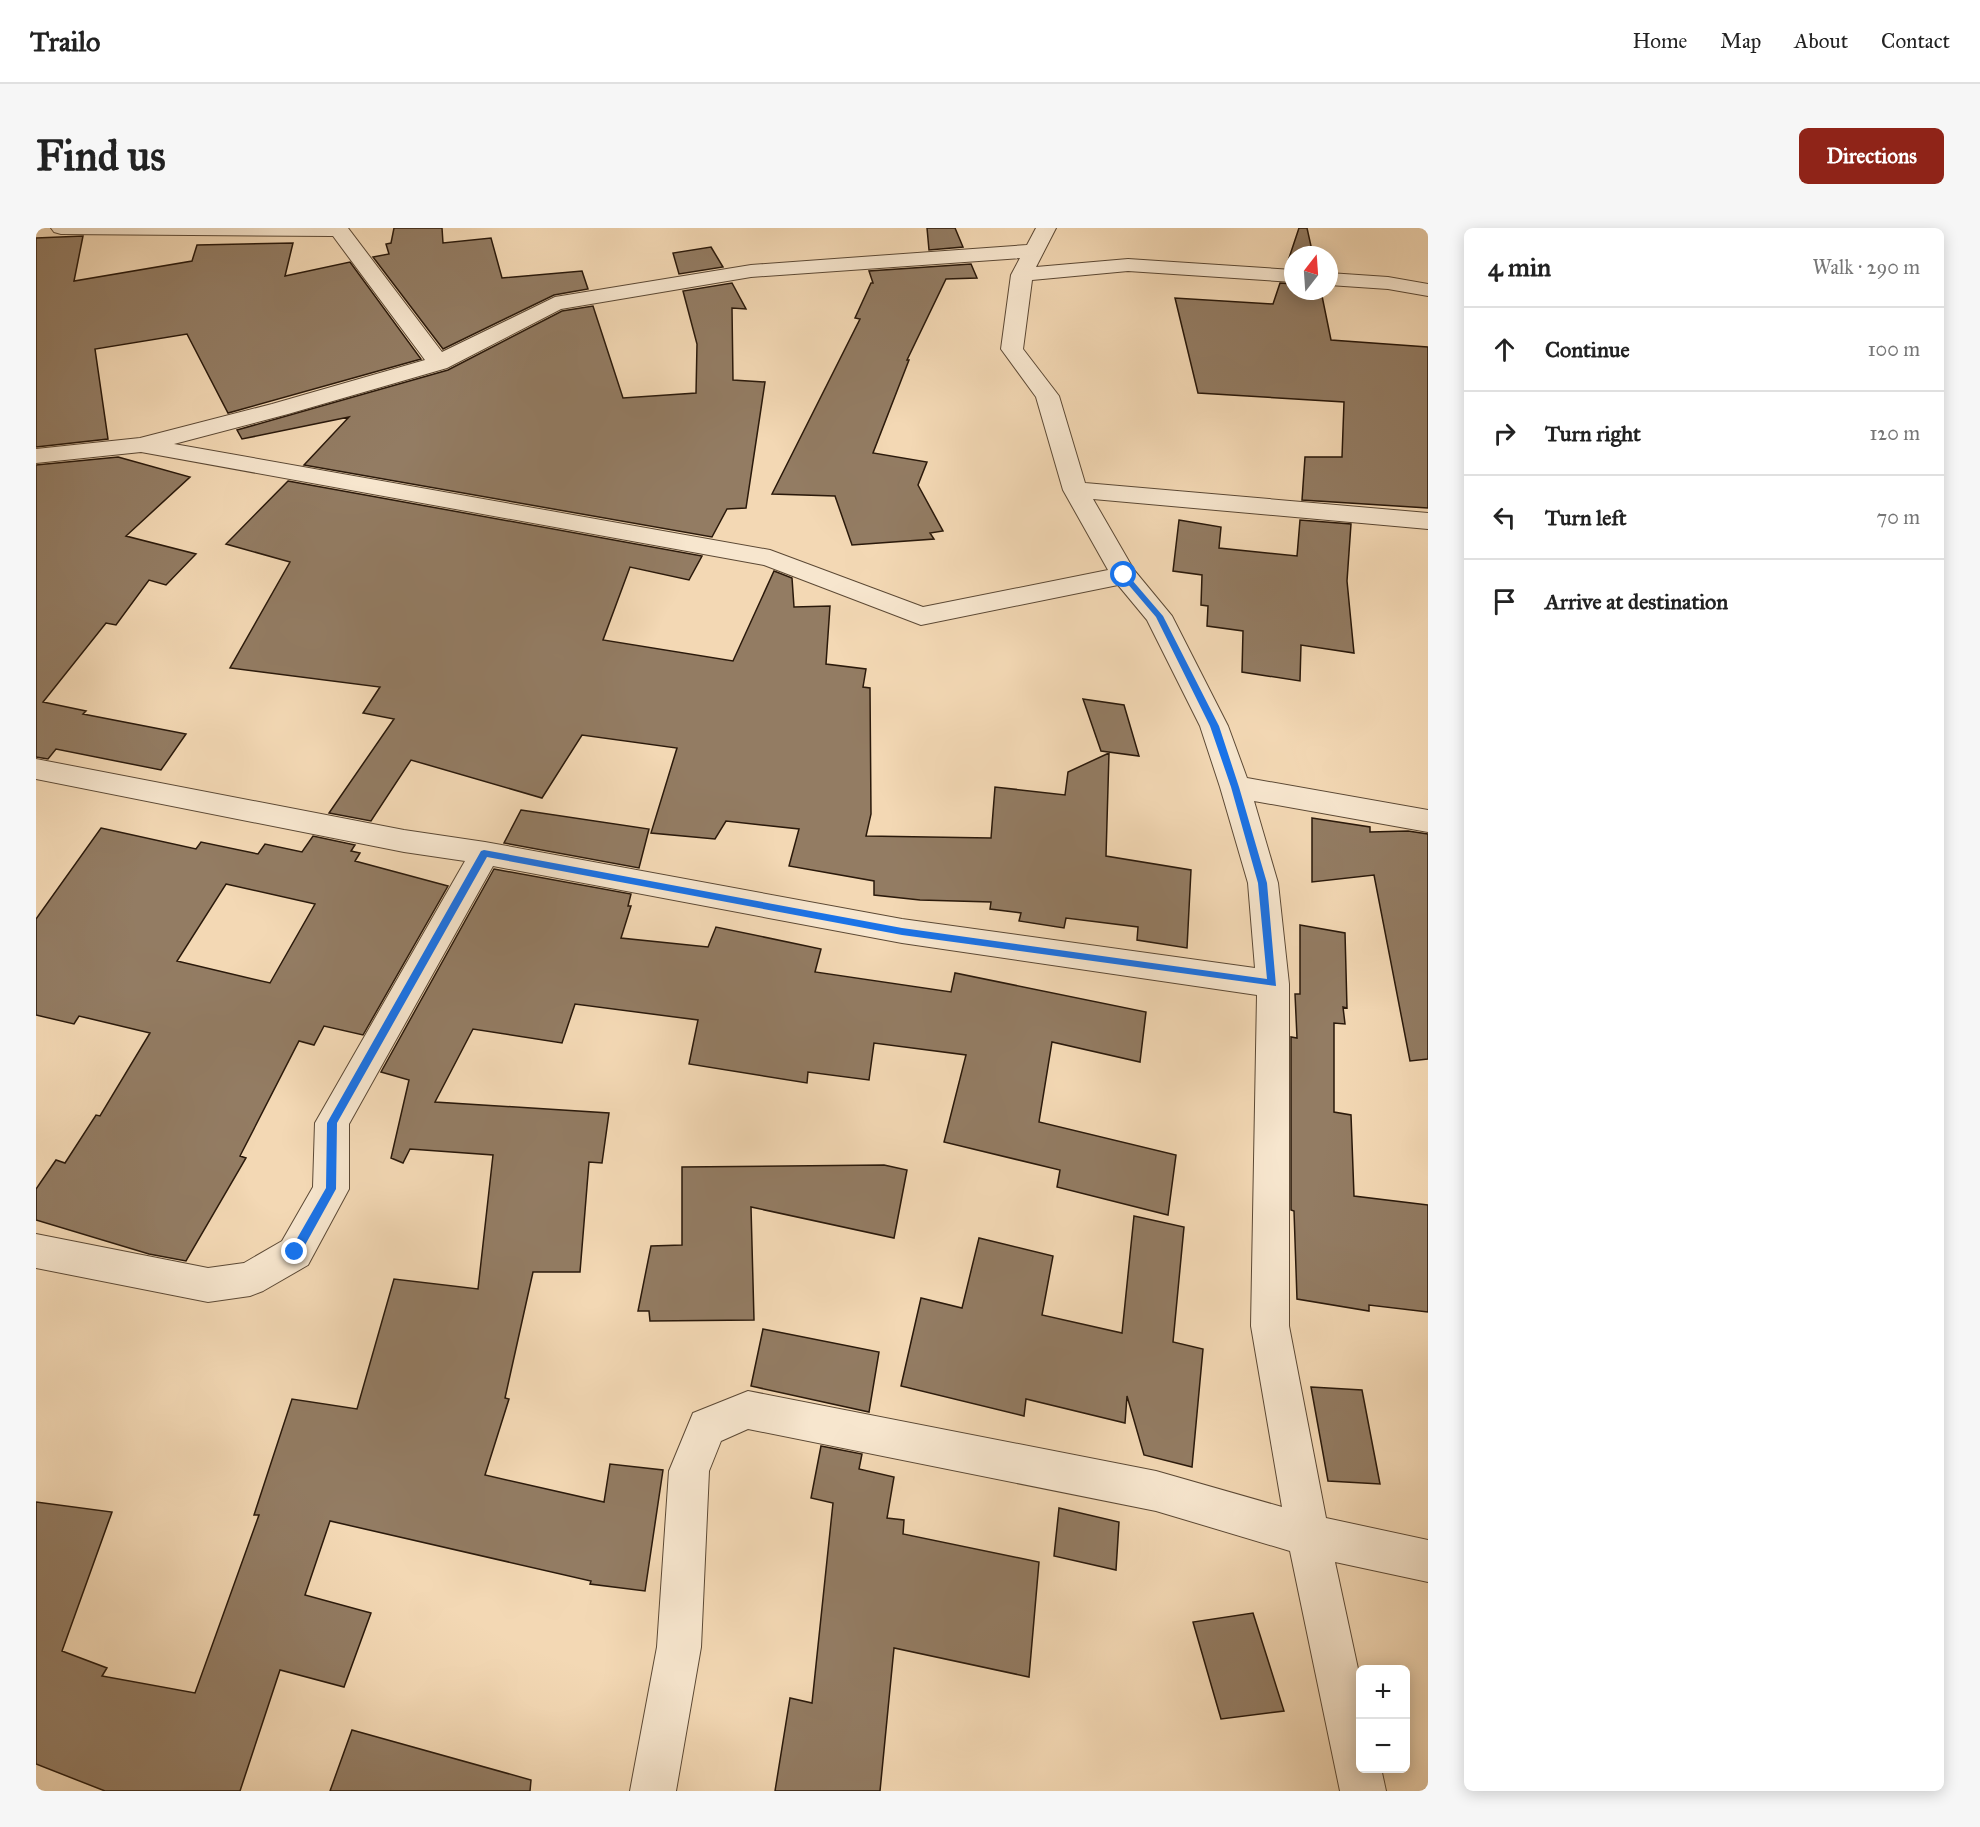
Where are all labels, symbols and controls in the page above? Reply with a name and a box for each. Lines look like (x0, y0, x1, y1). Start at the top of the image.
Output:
text: Trailo (30, 24, 100, 59)
text: Home (1632, 28, 1687, 54)
text: Map (1720, 28, 1761, 54)
text: About (1794, 28, 1848, 54)
text: Contact (1881, 28, 1950, 54)
button: Directions (1799, 128, 1944, 184)
text: Find us (36, 130, 166, 182)
north arrow (1284, 246, 1338, 300)
text: 4 min (1488, 251, 1551, 283)
text: Walk · 290 m (1812, 255, 1920, 279)
icon: ahead (1488, 333, 1521, 366)
text: Continue (1545, 336, 1630, 363)
text: 100 m (1868, 337, 1920, 361)
icon: right (1488, 417, 1521, 450)
text: Turn right (1545, 420, 1641, 447)
text: 120 m (1869, 421, 1920, 445)
icon: left (1488, 501, 1521, 534)
text: Turn left (1545, 504, 1627, 531)
text: 70 m (1877, 505, 1920, 529)
route start (1110, 561, 1136, 587)
icon: arrive (1488, 585, 1521, 618)
text: Arrive at destination (1545, 588, 1728, 615)
route end (281, 1238, 307, 1264)
map controls (1356, 1665, 1410, 1773)
button: + (1356, 1665, 1410, 1719)
button: − (1356, 1719, 1410, 1773)

